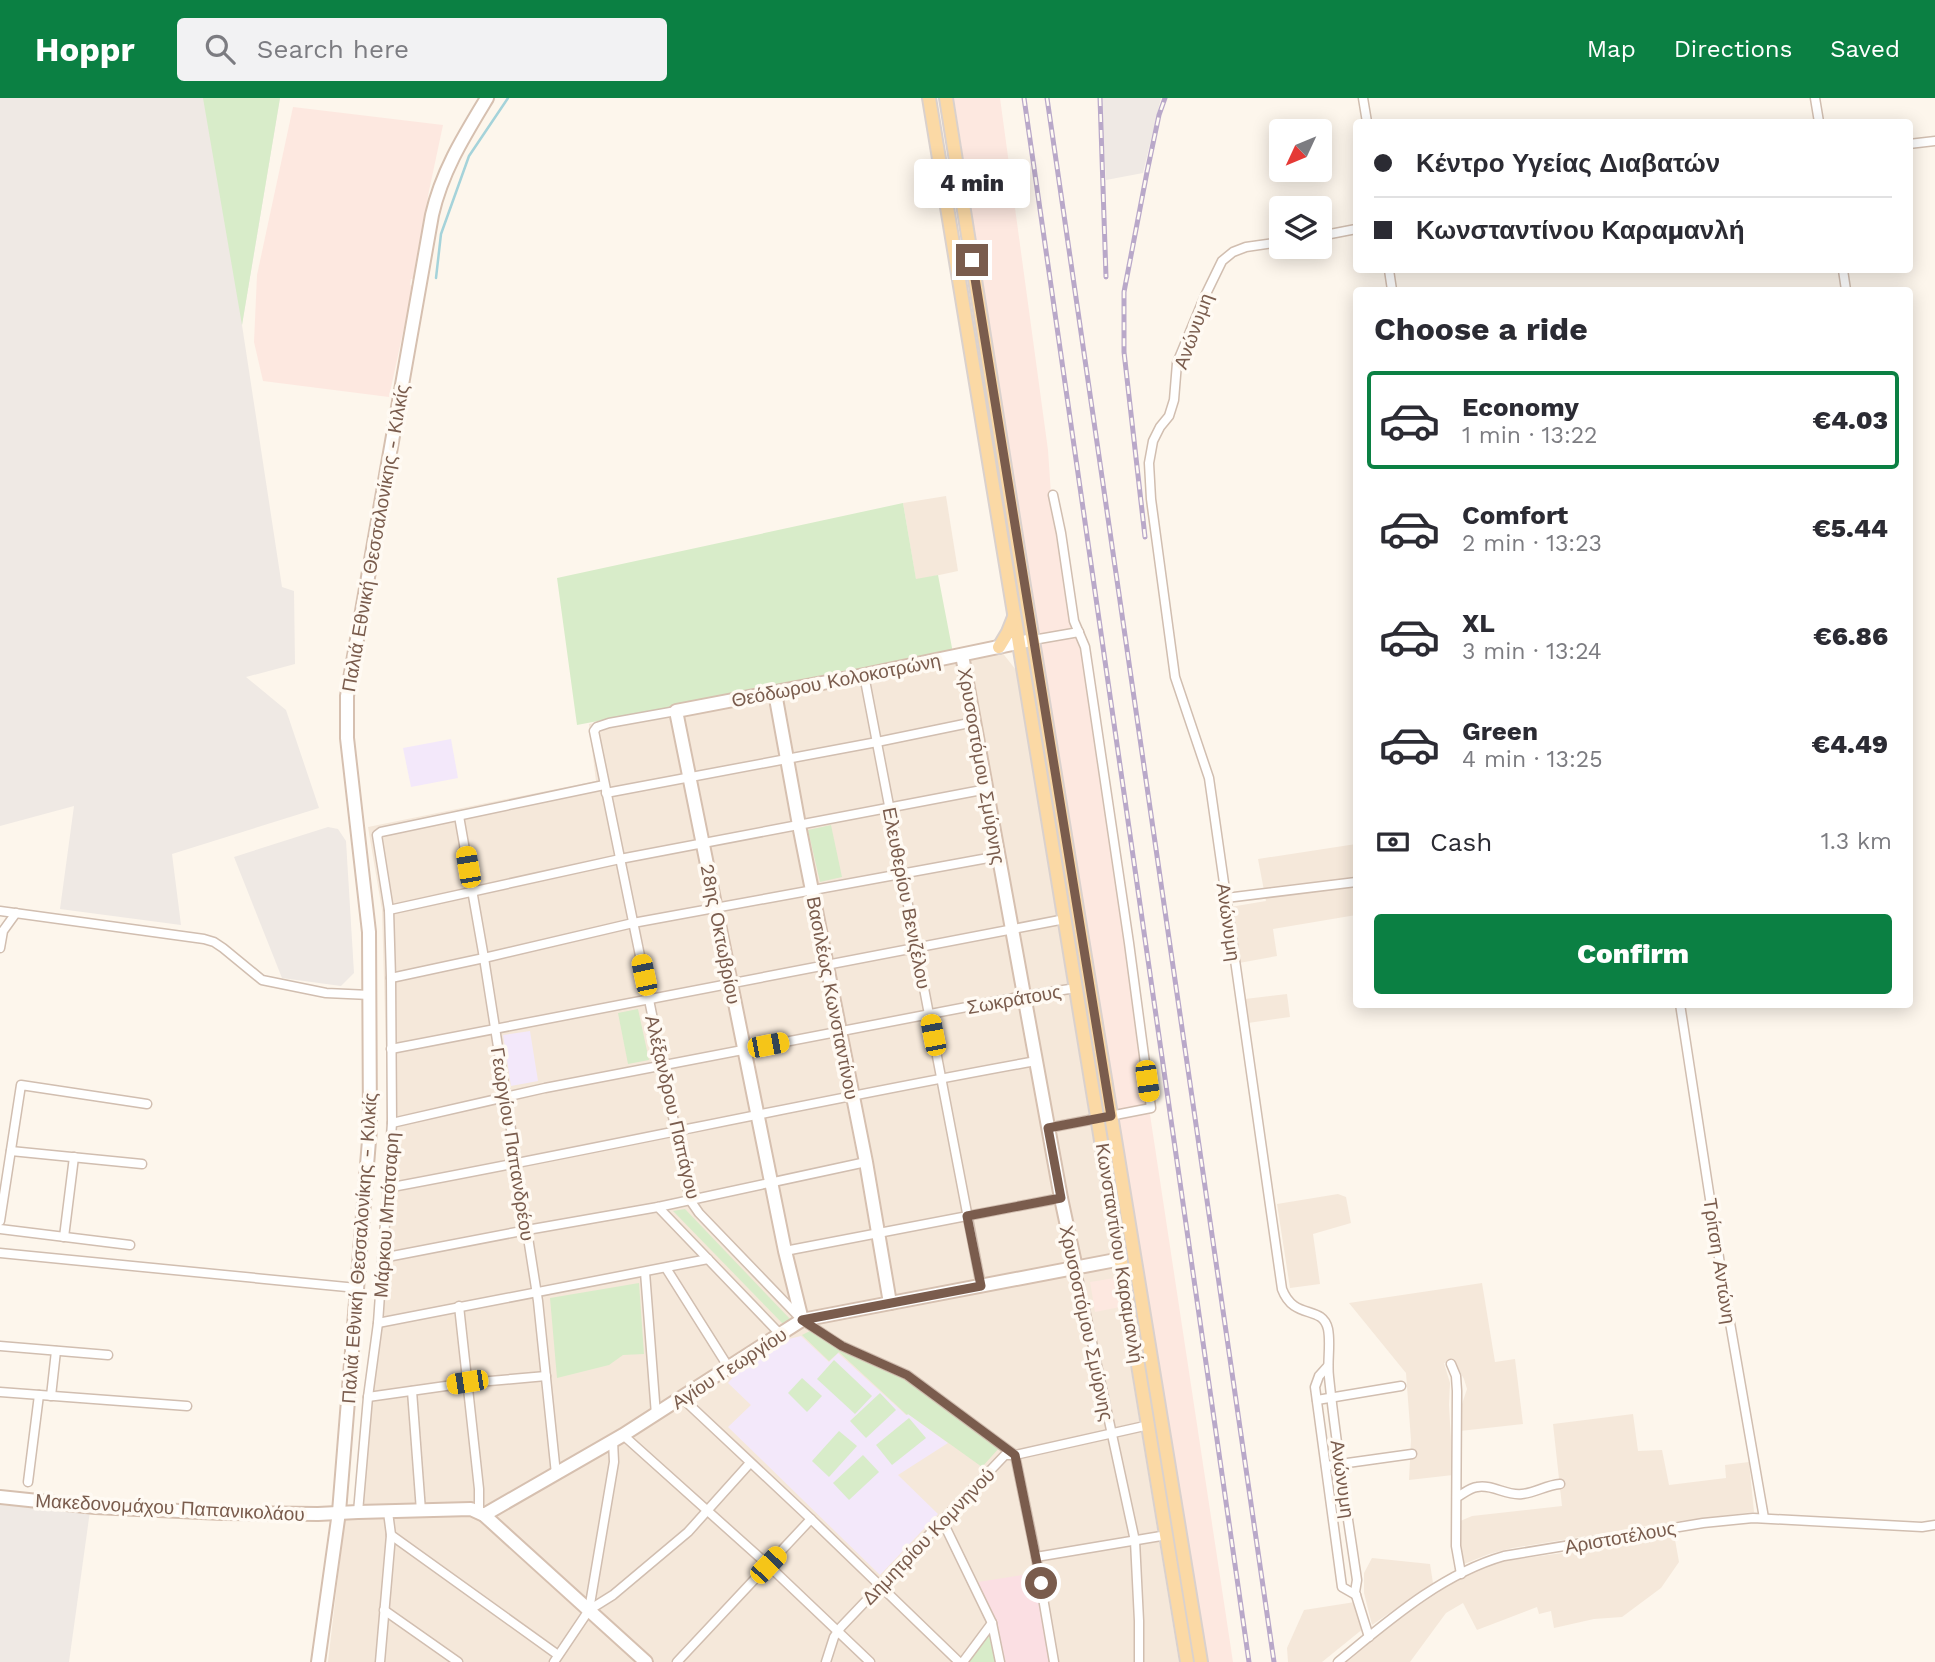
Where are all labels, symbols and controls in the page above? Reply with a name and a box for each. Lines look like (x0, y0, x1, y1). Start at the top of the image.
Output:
search box (177, 18, 667, 81)
text: Hoppr (35, 30, 135, 69)
icon: search (201, 30, 239, 68)
text: Search here (257, 34, 409, 64)
text: Map (1587, 35, 1636, 63)
text: Directions (1674, 35, 1792, 63)
text: Saved (1830, 35, 1900, 63)
north arrow (1269, 119, 1332, 182)
map controls (1269, 119, 1332, 259)
text: Κέντρο Υγείας Διαβατών (1416, 148, 1720, 178)
callout: 4 min (914, 158, 1030, 208)
text: 4 min (940, 170, 1004, 197)
button: layers (1269, 196, 1332, 259)
text: Κωνσταντίνου Καραμανλή (1416, 215, 1745, 245)
route end (956, 244, 988, 276)
street label: Ανώνυμη (1169, 290, 1218, 372)
text: Choose a ride (1374, 310, 1588, 348)
street label: Παλιά Εθνική Θεσσαλονίκης - Κιλκίς (337, 383, 414, 694)
icon: car (1378, 389, 1441, 452)
text: Economy (1462, 392, 1579, 422)
text: €4.03 (1813, 405, 1888, 435)
text: 1 min · 13:22 (1462, 422, 1598, 449)
icon: car (1378, 497, 1441, 560)
text: Comfort (1462, 500, 1568, 530)
text: €5.44 (1813, 513, 1888, 543)
text: 2 min · 13:23 (1462, 530, 1602, 557)
icon: car (1378, 605, 1441, 668)
text: XL (1462, 608, 1495, 638)
text: €6.86 (1813, 621, 1888, 651)
text: 3 min · 13:24 (1462, 638, 1602, 665)
street label: Θεόδωρου Κολοκοτρώνη (730, 649, 943, 712)
street label: Χρυσοστόμου Σμύρνης (953, 666, 1010, 866)
icon: car (1378, 713, 1441, 776)
text: Green (1462, 716, 1538, 746)
text: €4.49 (1812, 729, 1888, 759)
text: 4 min · 13:25 (1462, 746, 1603, 773)
street label: Ελευθερίου Βενιζέλου (878, 805, 935, 991)
icon: cash (1374, 823, 1412, 861)
text: Cash (1430, 827, 1492, 857)
text: 1.3 km (1821, 828, 1892, 855)
car (455, 844, 482, 890)
street label: 28ης Οκτωβρίου (696, 862, 745, 1006)
street label: Ανώνυμη (1212, 881, 1245, 963)
street label: Βασιλέως Κωνσταντίνου (802, 895, 863, 1102)
button: Confirm (1374, 914, 1892, 994)
car (630, 952, 659, 998)
street label: Σωκράτους (965, 980, 1063, 1019)
car (919, 1012, 948, 1058)
street label: Αλέξανδρου Παπάγου (640, 1013, 705, 1201)
car (746, 1031, 791, 1059)
street label: Γεωργίου Παπανδρέου (486, 1046, 539, 1243)
car (1134, 1059, 1161, 1103)
street label: Παλιά Εθνική Θεσσαλονίκης - Κιλκίς (337, 1092, 382, 1404)
street label: Μάρκου Μπότσαρη (369, 1132, 404, 1299)
street label: Κωνσταντίνου Καραμανλή (1091, 1141, 1148, 1365)
street label: Τρίτση Αντώνη (1698, 1197, 1741, 1325)
street label: Χρυσοστόμου Σμύρνης (1055, 1223, 1118, 1423)
street label: Αγίου Γεωργίου (667, 1323, 791, 1414)
car (445, 1368, 490, 1396)
street label: Ανώνυμη (1326, 1438, 1359, 1520)
street label: Δημητρίου Κομνηνού (857, 1463, 999, 1609)
street label: Μακεδονομάχου Παπανικολάου (35, 1489, 305, 1526)
street label: Αριστοτέλους (1563, 1516, 1677, 1559)
car (746, 1542, 791, 1588)
route start (1025, 1567, 1057, 1599)

